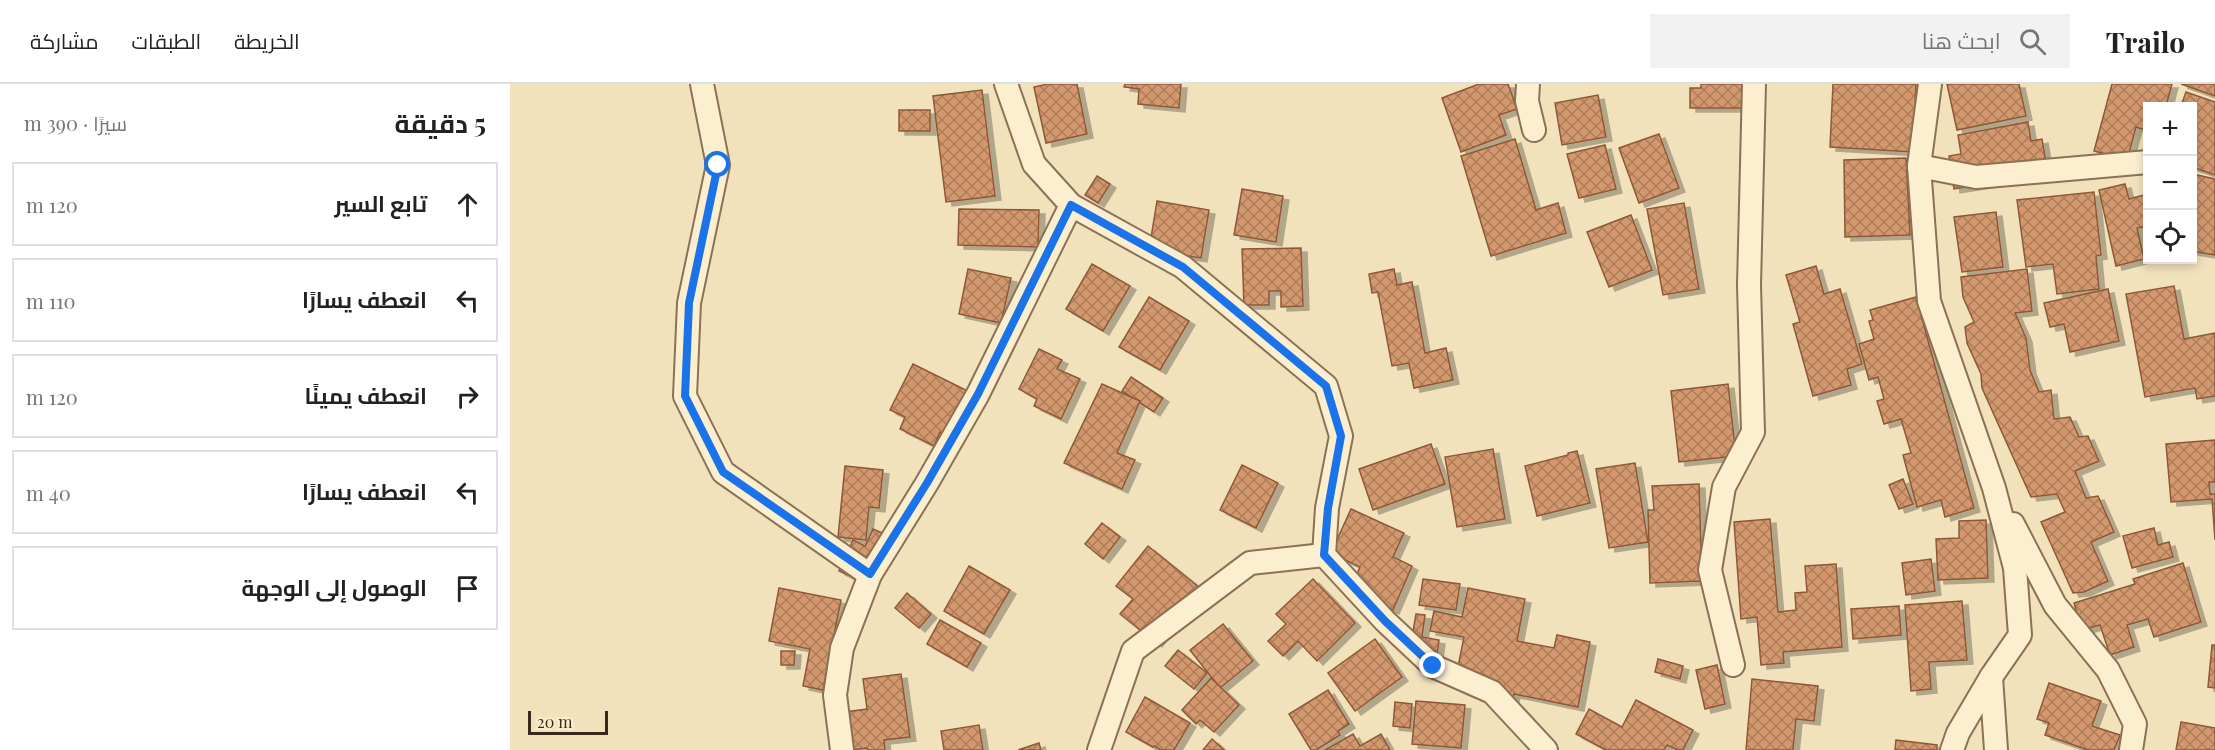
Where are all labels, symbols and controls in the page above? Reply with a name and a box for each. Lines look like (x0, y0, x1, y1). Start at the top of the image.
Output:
search box (1650, 14, 2070, 68)
text: Trailo (2106, 23, 2185, 60)
text: ابحث هنا (1922, 25, 2001, 55)
icon: search (2016, 25, 2049, 58)
text: مشاركة (30, 26, 99, 54)
text: الطبقات (132, 26, 201, 54)
text: الخريطة (234, 26, 300, 54)
map controls (2143, 102, 2197, 264)
button: + (2143, 102, 2197, 156)
text: 5 دقيقة (395, 105, 486, 140)
text: سيرًا · 390 m (24, 109, 127, 136)
route start (704, 151, 730, 177)
button: − (2143, 156, 2197, 210)
text: تابع السير (334, 188, 427, 218)
icon: ahead (451, 188, 484, 221)
text: 120 m (26, 191, 78, 218)
button: locate (2143, 210, 2197, 264)
text: انعطف يسارًا (302, 284, 427, 314)
icon: left (451, 284, 484, 317)
text: 110 m (26, 287, 76, 314)
text: انعطف يمينًا (305, 380, 427, 410)
icon: right (451, 380, 484, 413)
text: 120 m (26, 383, 78, 410)
text: انعطف يسارًا (302, 476, 427, 506)
icon: left (451, 476, 484, 509)
text: 40 m (26, 479, 71, 506)
text: الوصول إلى الوجهة (241, 572, 427, 602)
icon: arrive (451, 572, 484, 605)
route end (1419, 652, 1445, 678)
scale bar (528, 708, 608, 736)
text: 20 m (537, 711, 572, 732)

